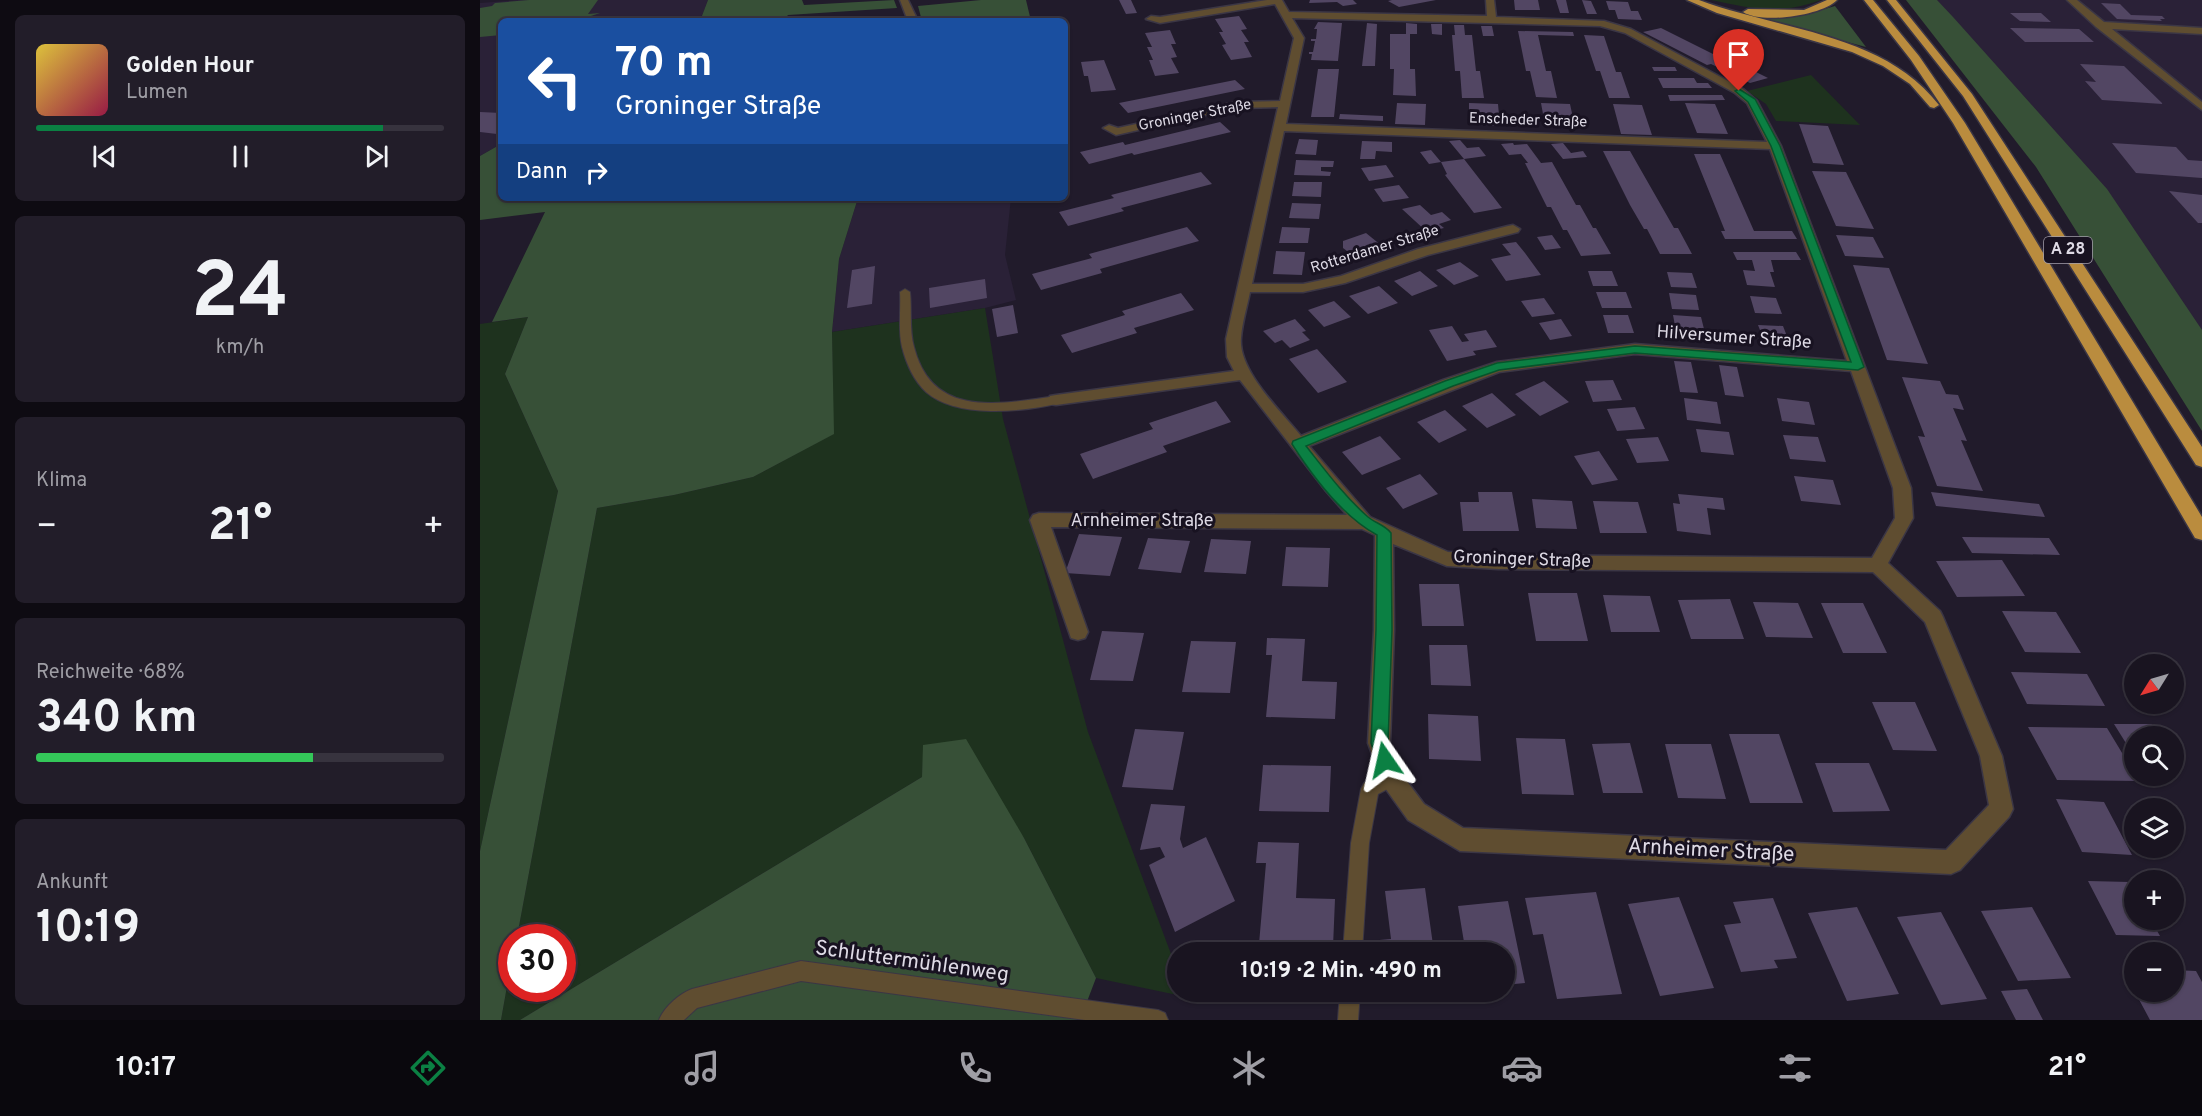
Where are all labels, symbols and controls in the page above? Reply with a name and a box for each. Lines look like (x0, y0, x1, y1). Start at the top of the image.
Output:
pin (1713, 29, 1764, 91)
text: 70 m (615, 38, 713, 91)
icon: arrive (1722, 38, 1755, 71)
icon: left (516, 42, 594, 120)
text: Golden Hour (126, 53, 254, 80)
text: Lumen (126, 80, 188, 106)
text: Groninger Straße (615, 90, 821, 124)
street label: Groninger Straße (1137, 96, 1253, 136)
street label: Enscheder Straße (1468, 109, 1588, 133)
icon: previous (88, 140, 121, 173)
icon: pause (224, 140, 257, 173)
icon: next (360, 140, 393, 173)
icon: right (580, 156, 613, 189)
text: Dann (516, 159, 568, 186)
street label: Rotterdamer Straße (1309, 221, 1441, 279)
road number: A 28 (2044, 237, 2092, 263)
text: 24 (191, 246, 289, 345)
street label: Hilversumer Straße (1656, 321, 1812, 355)
text: km/h (216, 335, 264, 361)
text: Klima (36, 468, 87, 494)
text: 21° (208, 499, 272, 556)
text: − (36, 507, 57, 549)
text: + (423, 507, 444, 549)
street label: Arnheimer Straße (1071, 510, 1213, 533)
street label: Groninger Straße (1453, 546, 1591, 574)
north arrow (2124, 654, 2184, 714)
map controls (2124, 654, 2184, 1002)
text: Reichweite · 68% (36, 660, 185, 686)
text: 340 km (36, 691, 197, 748)
button: search (2124, 726, 2184, 786)
position arrow (1353, 728, 1417, 792)
button: layers (2124, 798, 2184, 858)
street label: Arnheimer Straße (1627, 833, 1795, 869)
text: Ankunft (36, 870, 108, 896)
button: + (2124, 870, 2184, 930)
text: 10:19 (36, 901, 140, 958)
speed limit sign: 30 (498, 924, 576, 1002)
street label: Schluttermühlenweg (814, 935, 1010, 989)
button: − (2124, 942, 2184, 1002)
text: 10:19 · 2 Min. · 490 m (1240, 958, 1442, 985)
icon: directions (407, 1047, 449, 1089)
icon: music (681, 1047, 723, 1089)
icon: phone (954, 1047, 996, 1089)
icon: climate (1228, 1047, 1270, 1089)
icon: car (1501, 1047, 1543, 1089)
icon: filters (1774, 1047, 1816, 1089)
text: 10:17 (116, 1051, 176, 1085)
text: 21° (2048, 1051, 2086, 1085)

